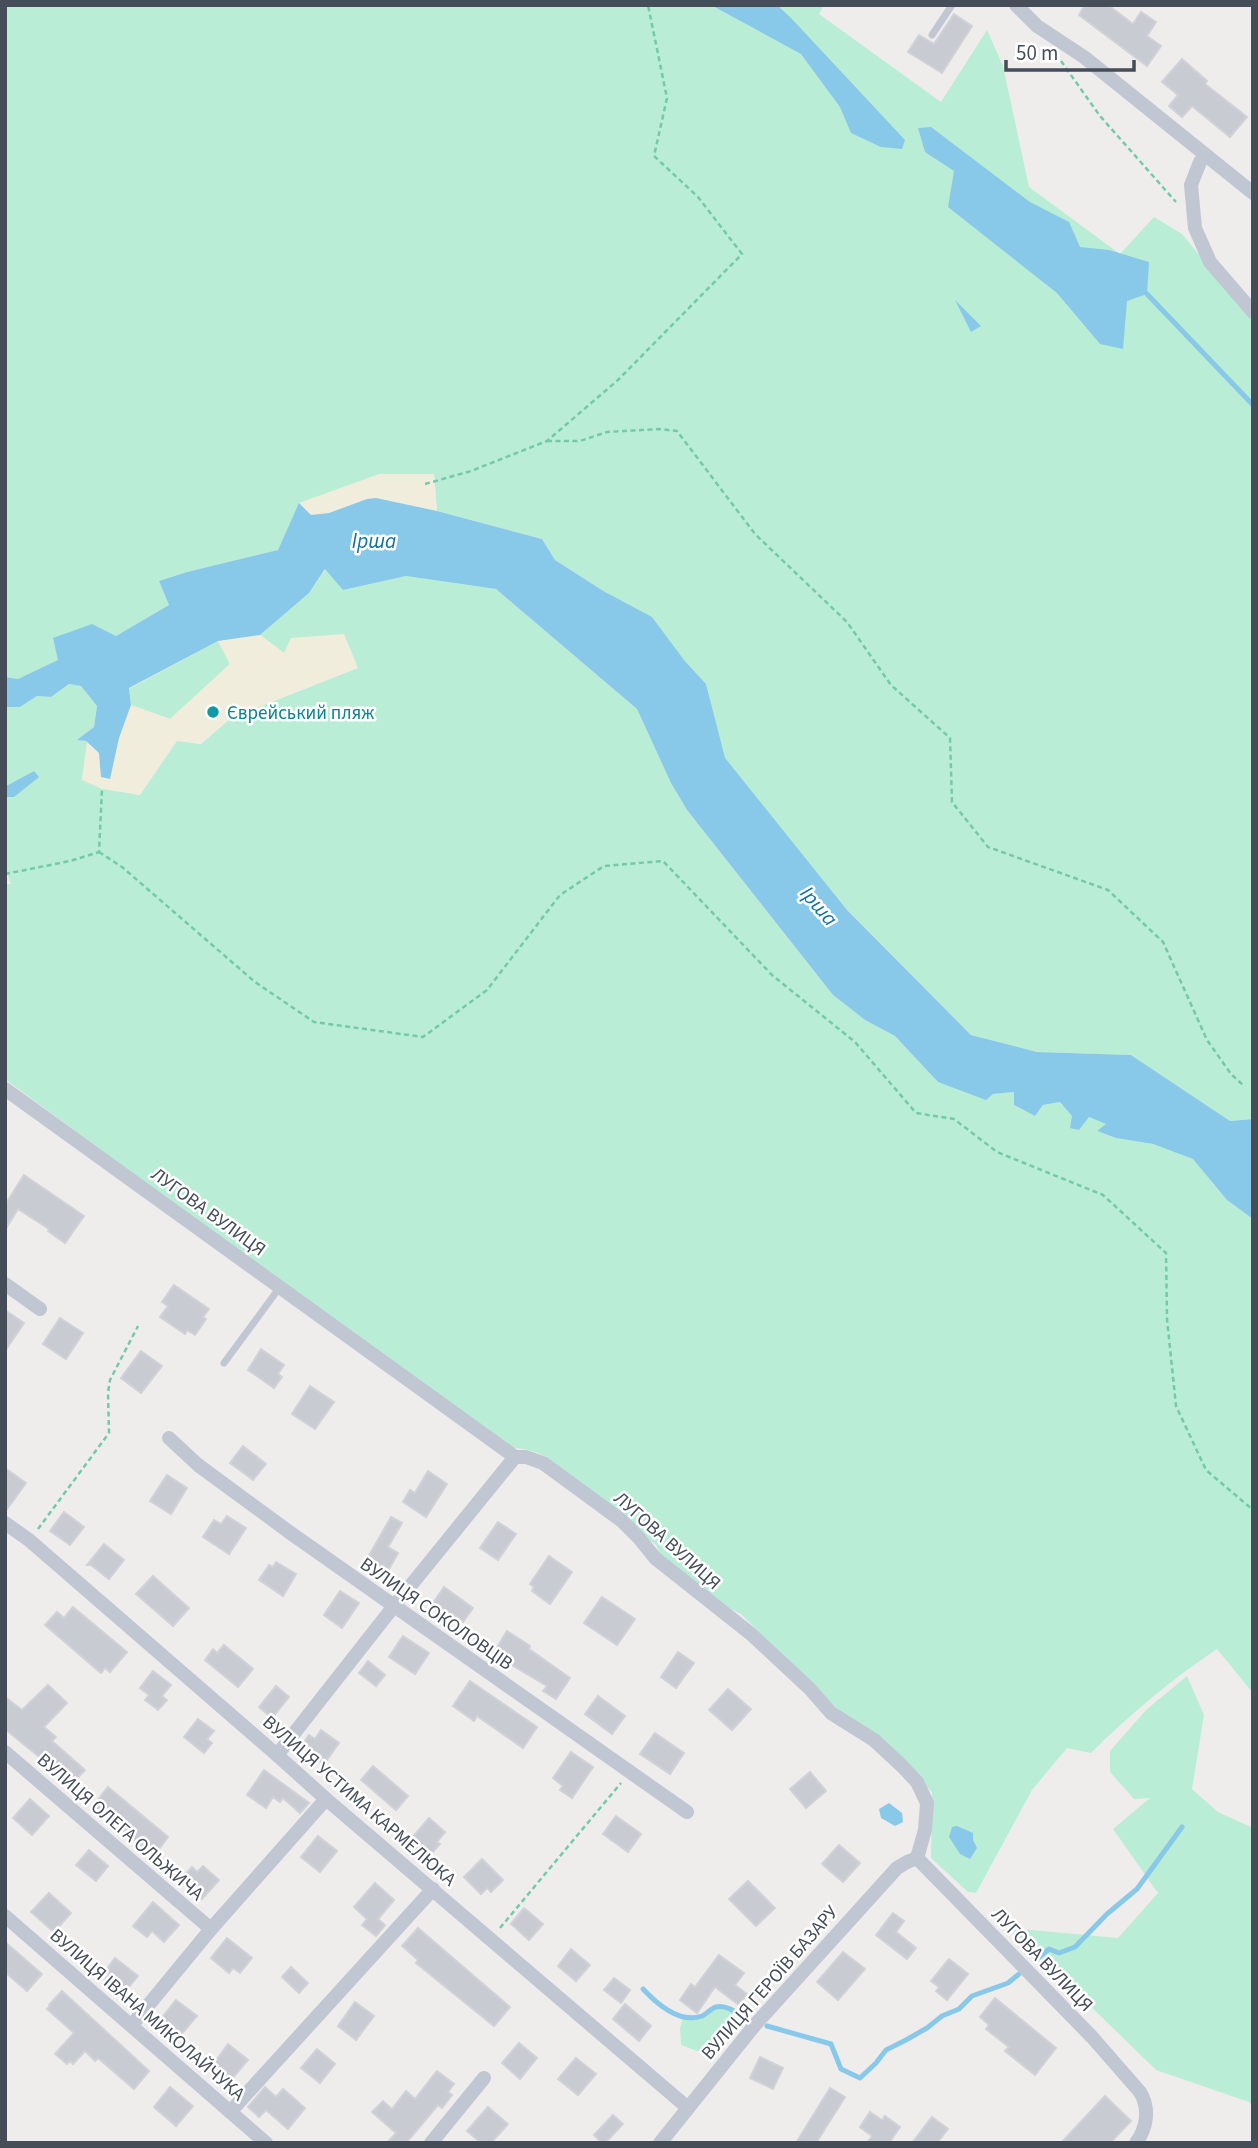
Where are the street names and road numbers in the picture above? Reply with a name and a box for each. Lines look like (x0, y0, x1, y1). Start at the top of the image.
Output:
street label: ЛУГОВА ВУЛИЦЯ (145, 1161, 271, 1263)
street label: ЛУГОВА ВУЛИЦЯ (607, 1486, 727, 1597)
street label: ВУЛИЦЯ СОКОЛОВЦІВ (354, 1551, 518, 1677)
street label: ВУЛИЦЯ УСТИМА КАРМЕЛЮКА (256, 1709, 462, 1893)
street label: ВУЛИЦЯ ОЛЕГА ОЛЬЖИЧА (31, 1747, 210, 1908)
street label: ВУЛИЦЯ ГЕРОЇВ БАЗАРУ (695, 1900, 845, 2066)
street label: ЛУГОВА ВУЛИЦЯ (985, 1902, 1099, 2018)
street label: ВУЛИЦЯ ІВАНА МИКОЛАЙЧУКА (43, 1923, 251, 2108)

